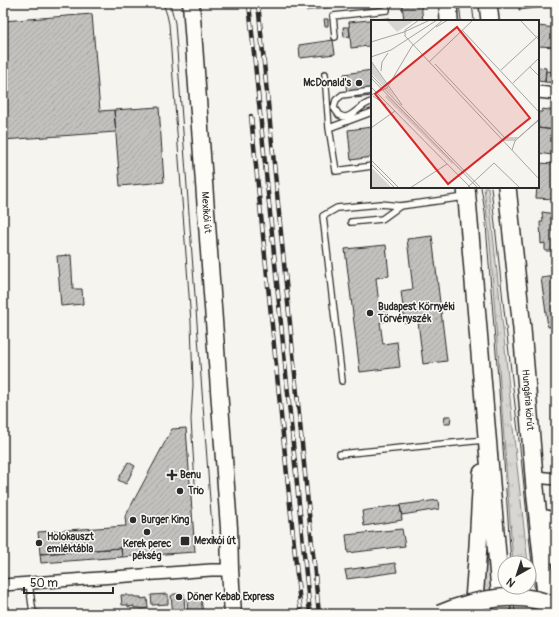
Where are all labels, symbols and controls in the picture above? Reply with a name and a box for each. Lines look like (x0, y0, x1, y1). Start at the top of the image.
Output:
inset map (371, 20, 539, 188)
place label: McDonald's (303, 77, 352, 89)
marker: McDonald's (354, 78, 364, 88)
street label: Mexikói út (199, 191, 214, 235)
place label: Budapest Környéki Törvényszék (377, 301, 455, 325)
marker: Budapest Környéki Törvényszék (365, 308, 375, 318)
street label: Hungária körút (519, 369, 536, 432)
place label: Benu (180, 469, 201, 481)
marker: Benu (167, 470, 177, 480)
place label: Trio (187, 485, 205, 497)
marker: Trio (175, 486, 185, 496)
place label: Burger King (141, 514, 189, 526)
marker: Burger King (128, 515, 138, 525)
marker: Kerek perec pékség (142, 527, 152, 537)
place label: Holokauszt emléktábla (46, 531, 95, 555)
marker: Mexikói út (179, 535, 191, 547)
place label: Mexikói út (194, 535, 237, 547)
marker: Holokauszt emléktábla (34, 538, 44, 548)
place label: Kerek perec pékség (123, 538, 171, 562)
north arrow (497, 555, 537, 595)
scale bar (24, 569, 113, 595)
text: N (504, 575, 518, 590)
text: 50 m (30, 576, 58, 591)
place label: Döner Kebab Express (187, 591, 275, 603)
marker: Döner Kebab Express (174, 592, 184, 602)

